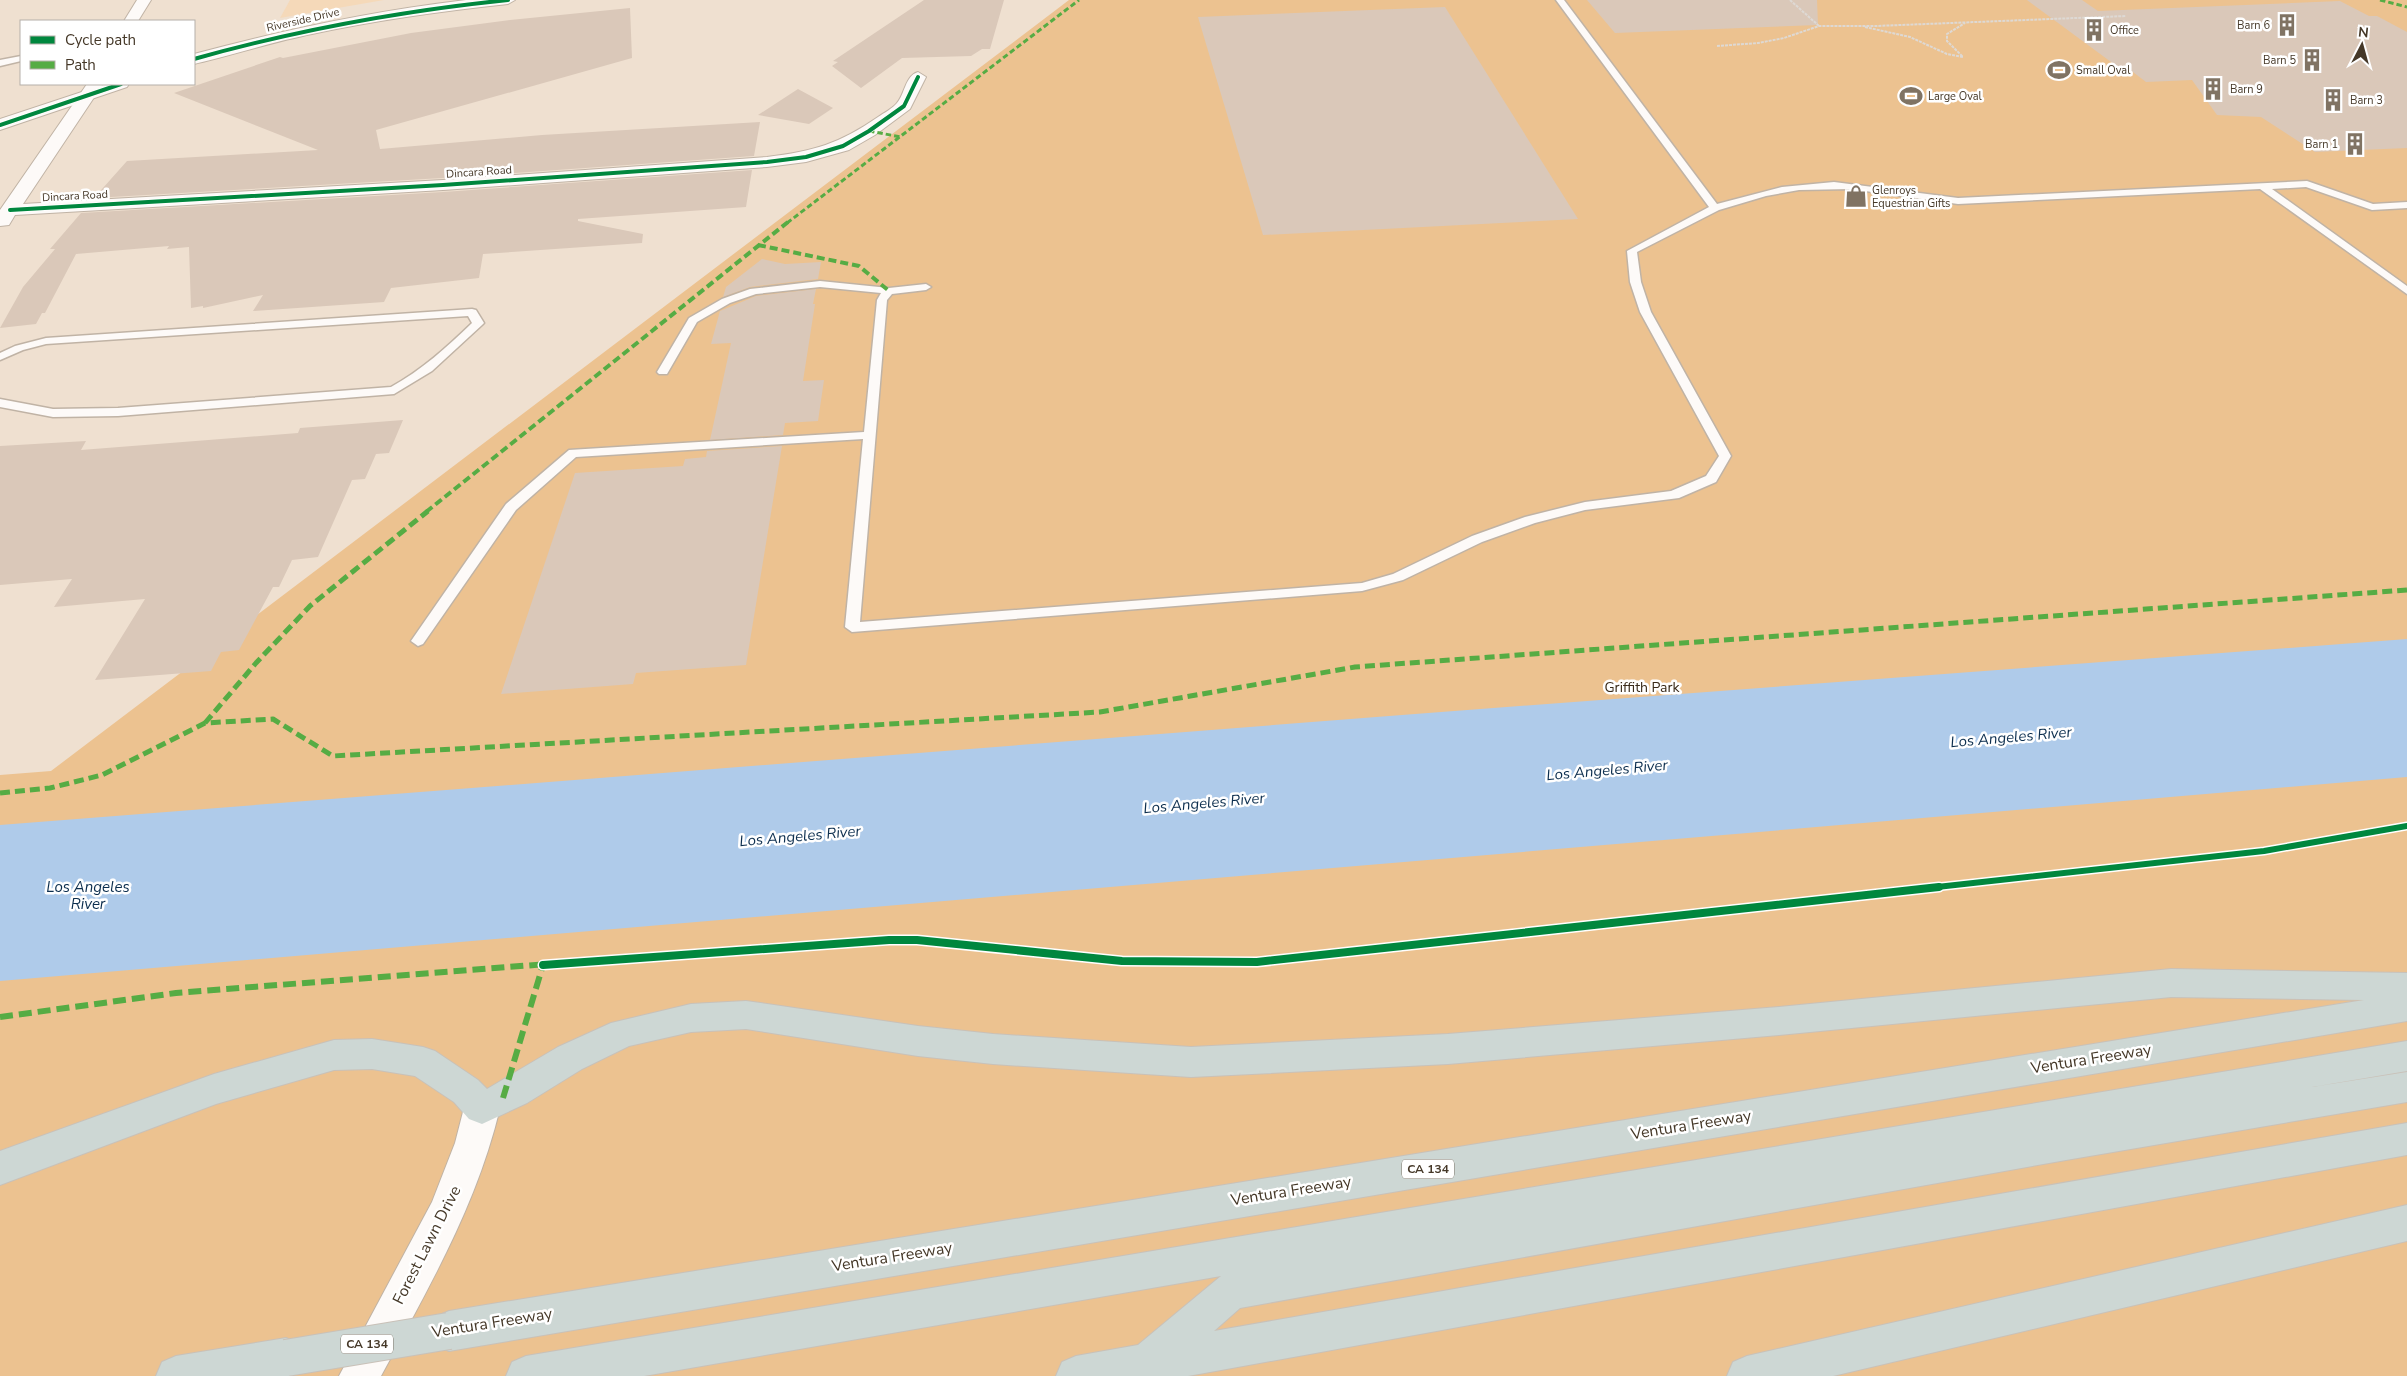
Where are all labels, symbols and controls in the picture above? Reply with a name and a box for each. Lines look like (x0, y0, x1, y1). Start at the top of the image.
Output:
street label: Riverside Drive (265, 4, 341, 36)
building icon: Barn 6 (2274, 12, 2300, 38)
building icon: Office (2081, 17, 2107, 43)
place label: Barn 6 (2237, 18, 2270, 33)
legend (20, 20, 195, 85)
north arrow (2337, 20, 2387, 70)
place label: Office (2110, 23, 2139, 38)
text: N (2357, 23, 2370, 43)
text: Cycle path (65, 30, 136, 50)
building icon: Barn 5 (2299, 47, 2325, 73)
place label: Barn 5 (2263, 53, 2296, 68)
text: Path (65, 55, 96, 75)
sports icon: Small Oval (2046, 57, 2072, 83)
place label: Small Oval (2076, 63, 2131, 78)
building icon: Barn 9 (2200, 76, 2226, 102)
place label: Barn 9 (2230, 82, 2263, 97)
sports icon: Large Oval (1898, 83, 1924, 109)
building icon: Barn 3 (2320, 87, 2346, 113)
place label: Large Oval (1928, 89, 1983, 104)
place label: Barn 3 (2350, 93, 2383, 108)
building icon: Barn 1 (2342, 131, 2368, 157)
place label: Barn 1 (2305, 137, 2338, 152)
street label: Dincara Road (446, 162, 512, 182)
shop icon: Glenroys Equestrian Gifts (1843, 183, 1869, 209)
place label: Glenroys Equestrian Gifts (1872, 183, 1950, 211)
street label: Dincara Road (42, 187, 108, 205)
park label: Griffith Park (1604, 678, 1681, 697)
water label: Los Angeles River (1950, 722, 2073, 752)
water label: Los Angeles River (1546, 755, 1669, 785)
water label: Los Angeles River (1143, 788, 1266, 818)
water label: Los Angeles River (739, 821, 862, 851)
water label: Los Angeles River (46, 877, 130, 914)
street label: Ventura Freeway (2028, 1039, 2154, 1080)
street label: Ventura Freeway (1628, 1105, 1754, 1146)
road number: CA 134 (1402, 1160, 1454, 1178)
street label: Ventura Freeway (1228, 1171, 1354, 1212)
street label: Forest Lawn Drive (388, 1182, 466, 1308)
street label: Ventura Freeway (829, 1237, 955, 1278)
street label: Ventura Freeway (429, 1303, 555, 1344)
road number: CA 134 (341, 1335, 393, 1354)

